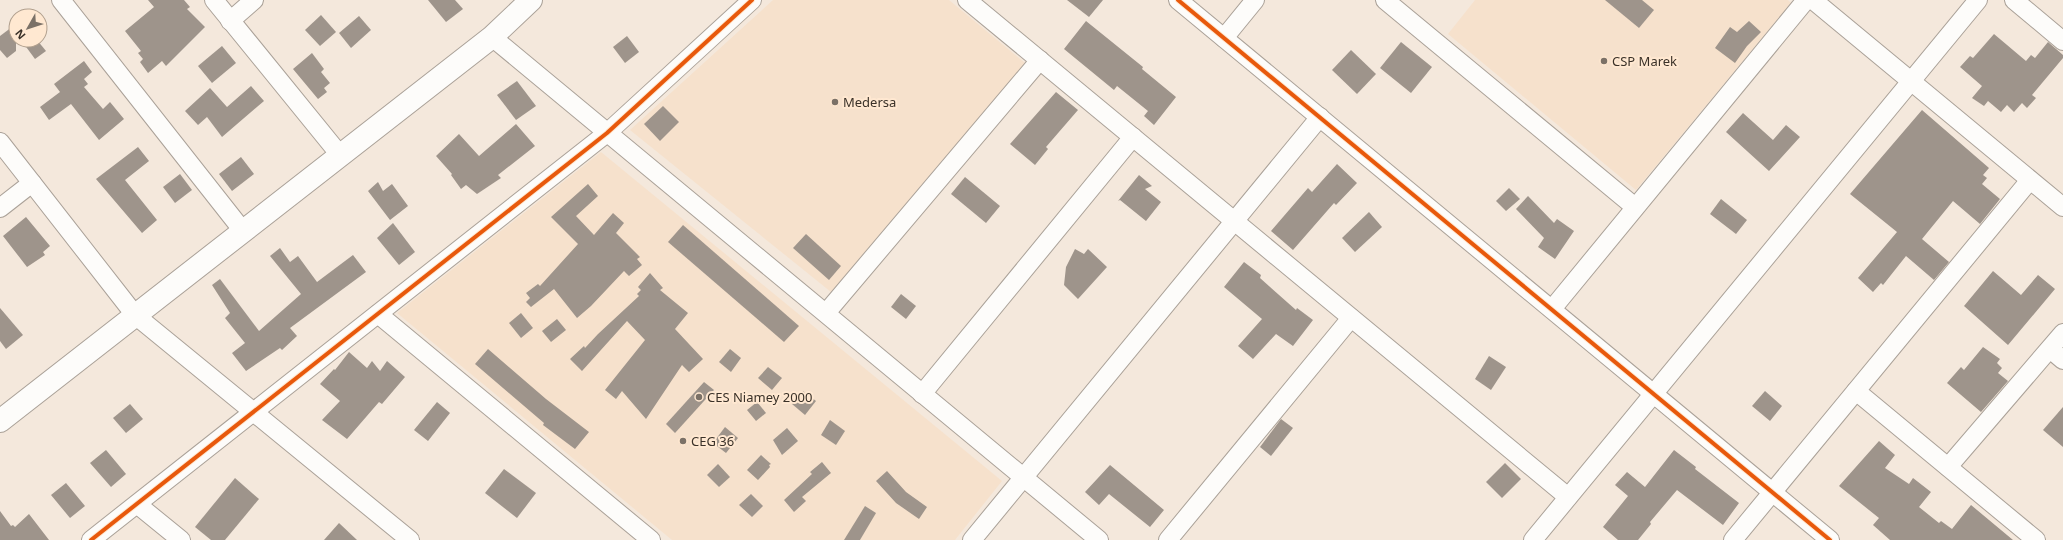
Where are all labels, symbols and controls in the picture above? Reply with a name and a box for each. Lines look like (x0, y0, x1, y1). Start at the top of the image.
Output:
north arrow (8, 8, 48, 48)
text: N (11, 26, 28, 43)
place label: CSP Marek (1612, 52, 1677, 70)
marker: CSP Marek (1599, 56, 1609, 66)
place label: Medersa (843, 93, 896, 111)
marker: Medersa (830, 97, 840, 107)
place label: CES Niamey 2000 (707, 388, 812, 406)
marker: CES Niamey 2000 (694, 392, 704, 402)
place label: CEG 36 (691, 432, 734, 450)
marker: CEG 36 (678, 436, 688, 446)

